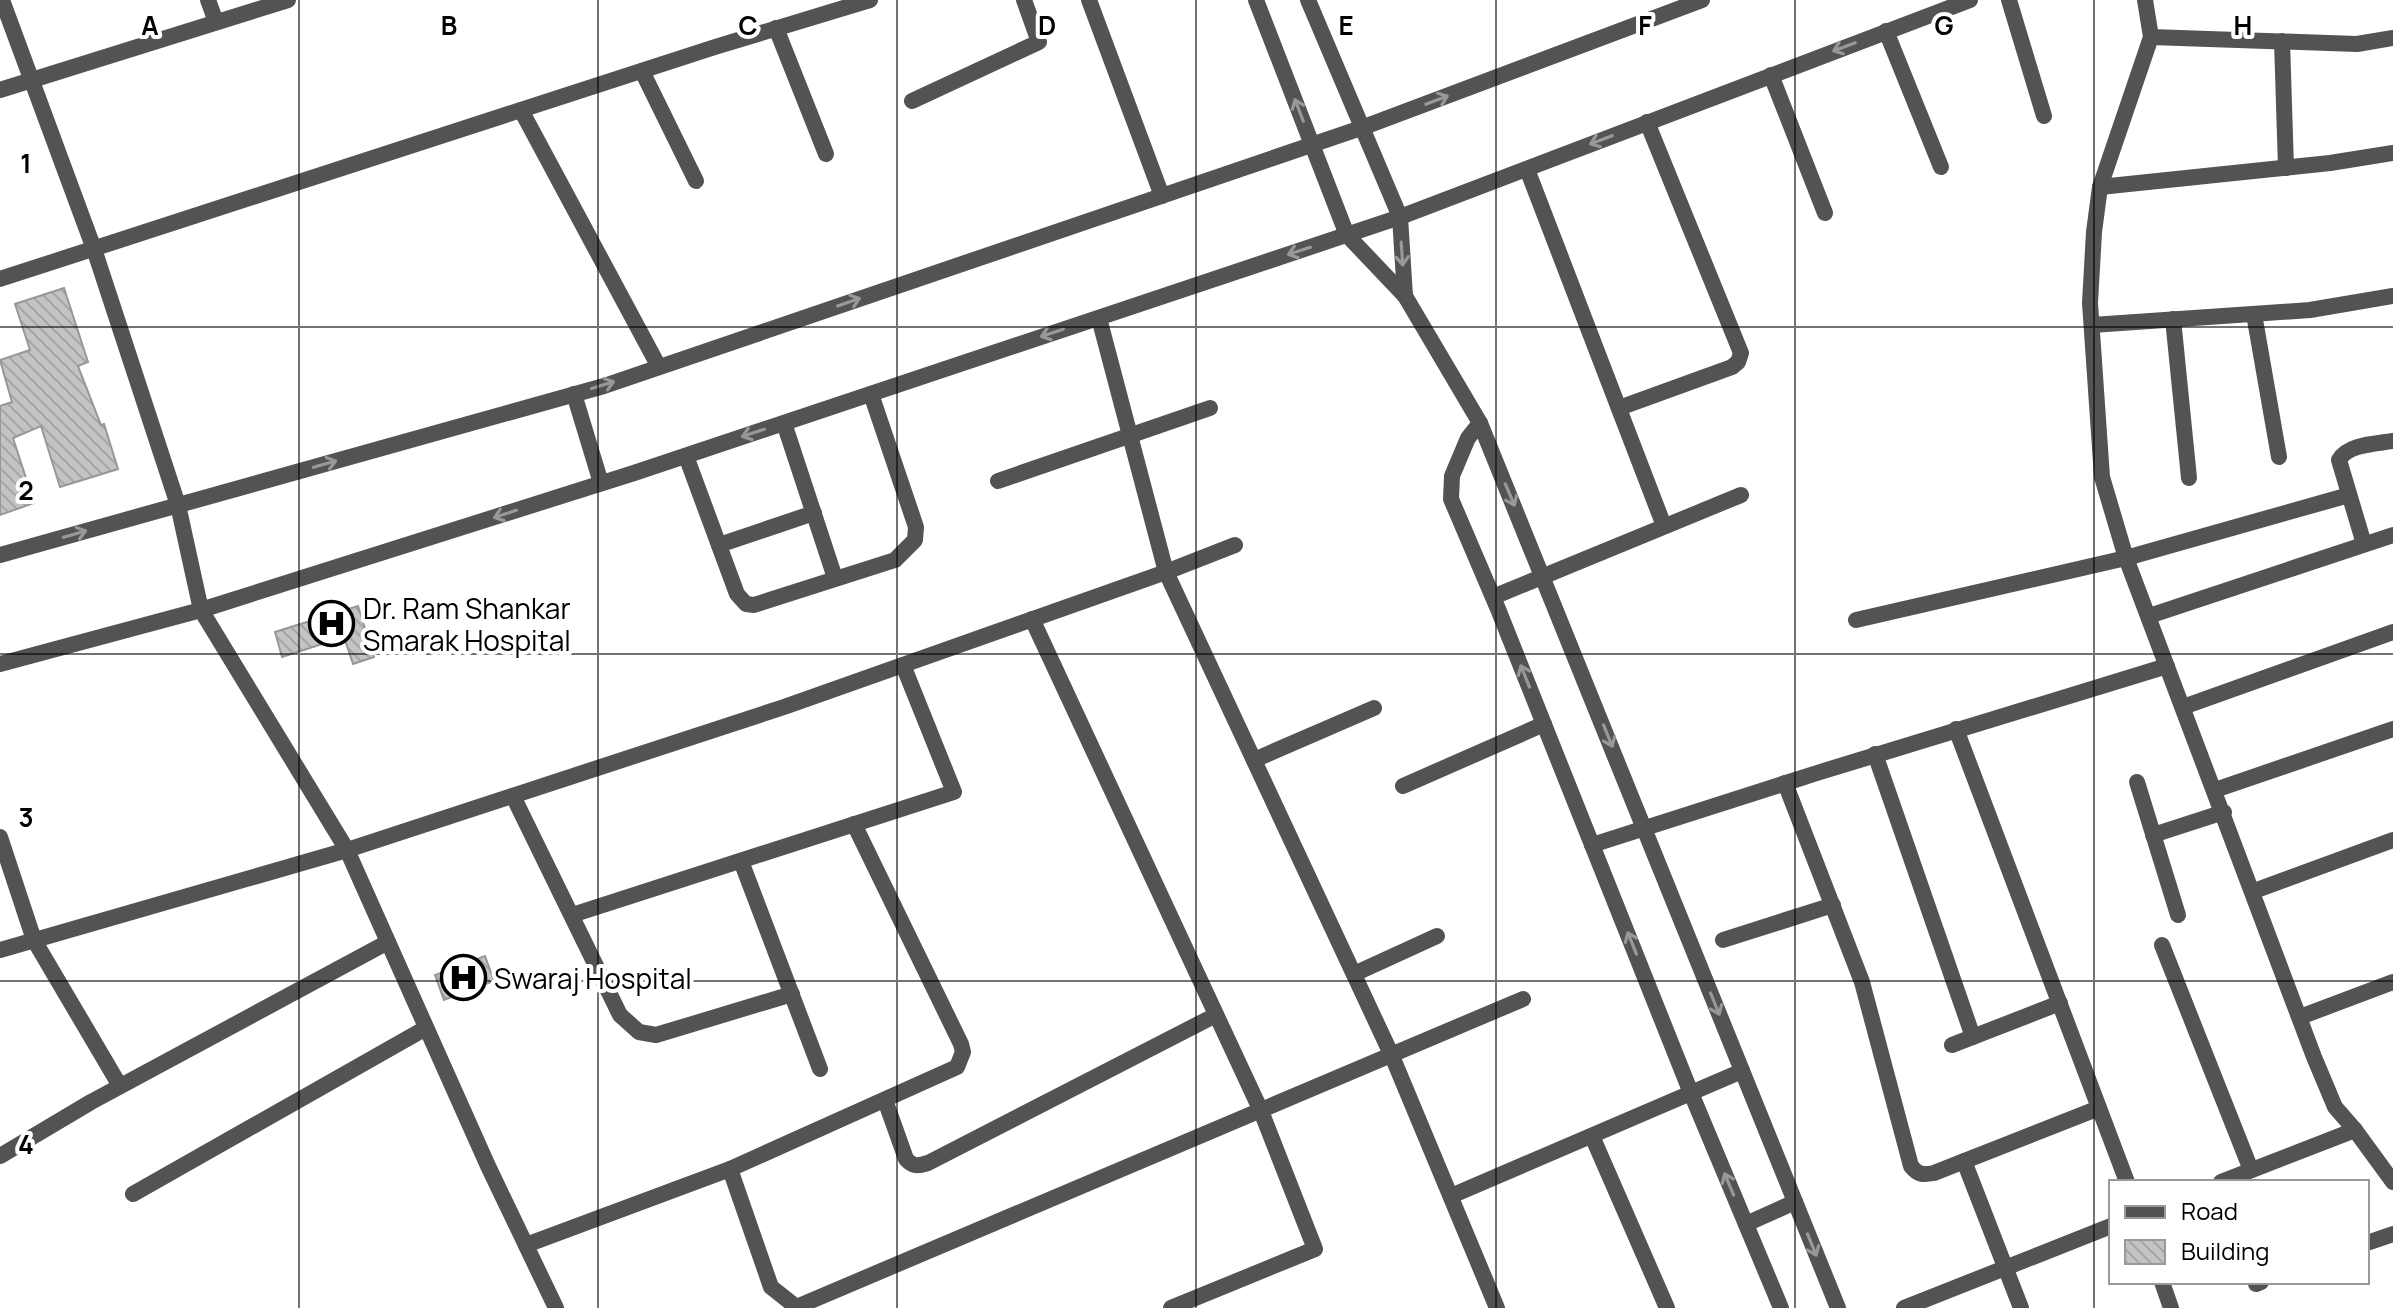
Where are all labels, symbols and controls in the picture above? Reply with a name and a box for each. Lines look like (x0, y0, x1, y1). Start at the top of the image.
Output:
text: A (141, 7, 159, 43)
text: B (441, 7, 457, 43)
text: C (738, 7, 758, 43)
text: D (1038, 7, 1056, 43)
text: E (1338, 7, 1354, 43)
text: F (1638, 7, 1652, 43)
text: G (1934, 7, 1954, 43)
text: H (2234, 7, 2252, 43)
one-way arrow (1832, 41, 1857, 55)
one-way arrow (1424, 92, 1448, 106)
one-way arrow (1291, 98, 1305, 123)
one-way arrow (1589, 134, 1614, 148)
text: 1 (20, 145, 32, 181)
one-way arrow (1395, 240, 1410, 267)
one-way arrow (1287, 245, 1312, 259)
one-way arrow (836, 294, 861, 309)
one-way arrow (1040, 327, 1065, 342)
one-way arrow (590, 377, 615, 392)
one-way arrow (740, 427, 765, 442)
one-way arrow (312, 455, 338, 470)
text: 2 (18, 472, 34, 508)
one-way arrow (1504, 483, 1519, 507)
one-way arrow (493, 507, 518, 522)
one-way arrow (62, 525, 88, 540)
place label: Dr. Ram Shankar Smarak Hospital (363, 589, 571, 659)
hospital icon: Dr. Ram Shankar Smarak Hospital (308, 600, 356, 648)
one-way arrow (1517, 664, 1531, 689)
one-way arrow (1602, 723, 1616, 748)
text: 3 (18, 799, 34, 835)
one-way arrow (1624, 931, 1638, 956)
hospital icon: Swaraj Hospital (439, 954, 487, 1002)
place label: Swaraj Hospital (494, 959, 692, 997)
one-way arrow (1709, 991, 1724, 1016)
text: 4 (18, 1126, 34, 1162)
one-way arrow (1721, 1172, 1736, 1197)
legend (2109, 1180, 2369, 1284)
text: Road (2181, 1194, 2238, 1227)
one-way arrow (1806, 1232, 1820, 1257)
text: Building (2181, 1234, 2269, 1267)

